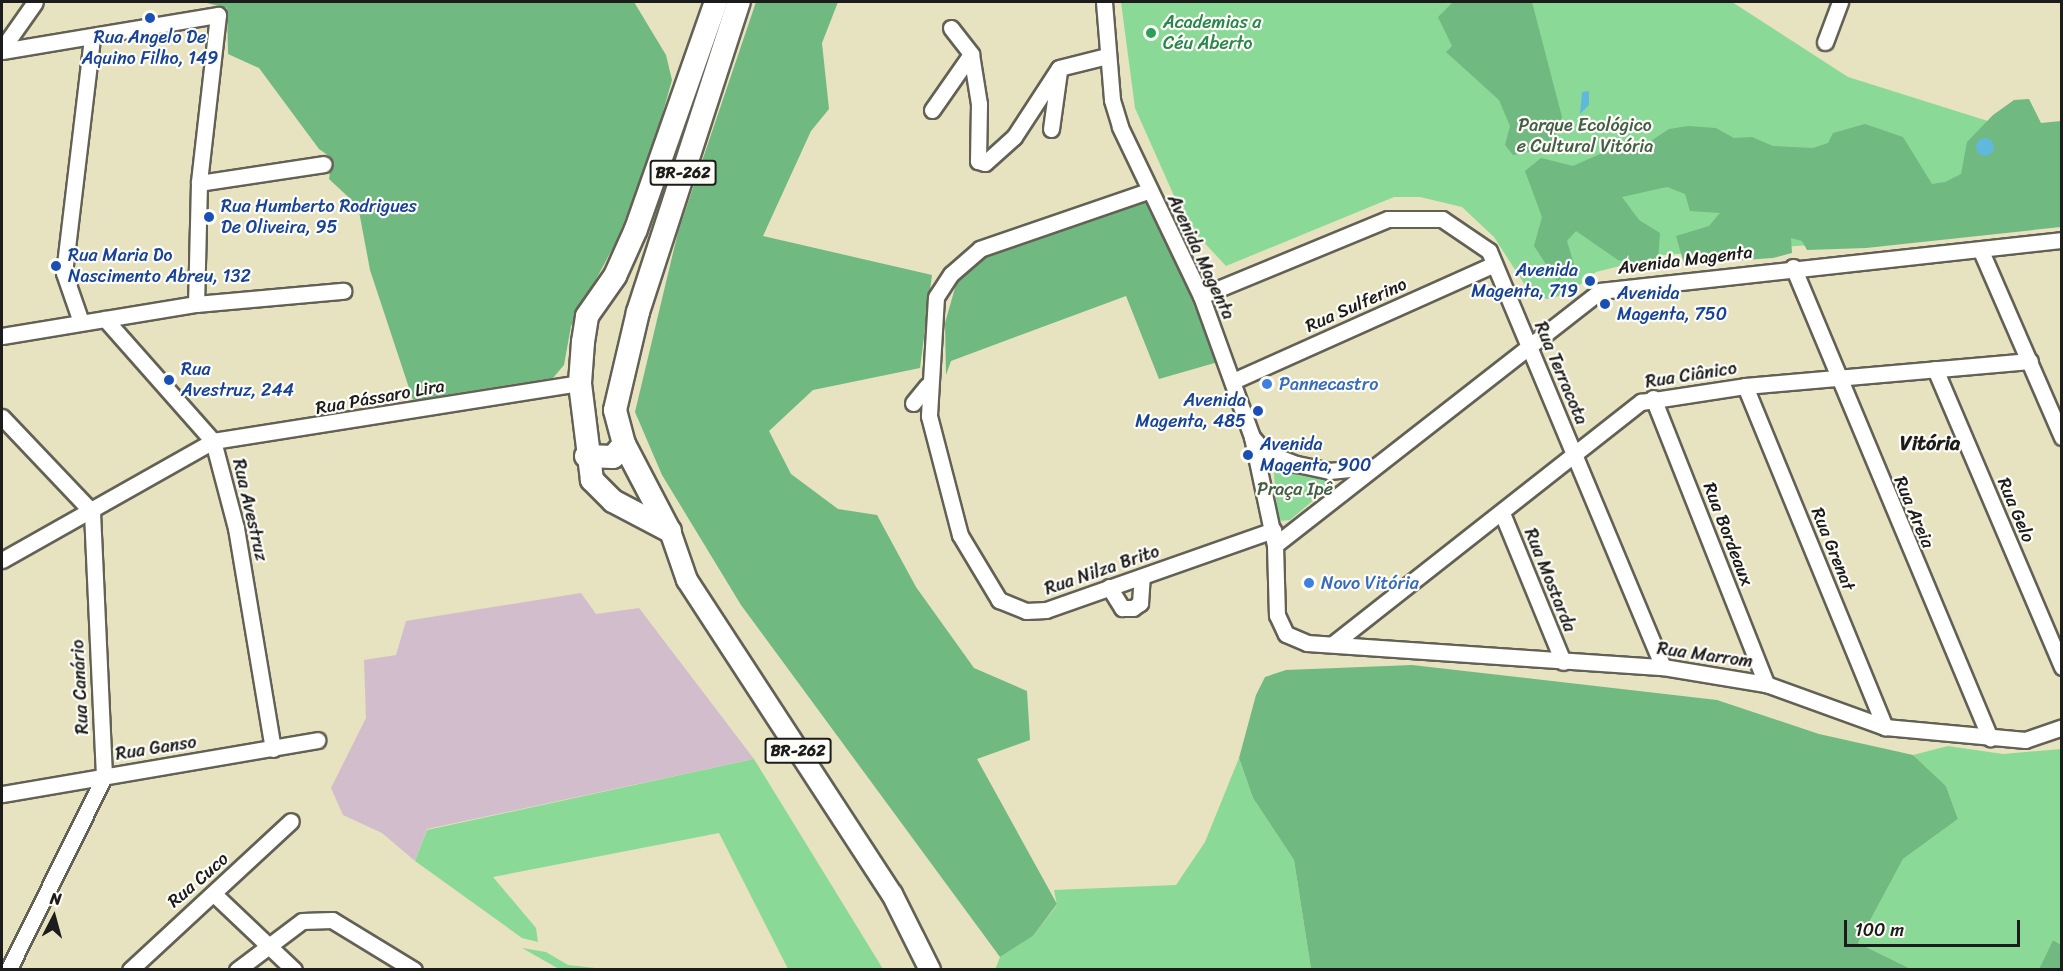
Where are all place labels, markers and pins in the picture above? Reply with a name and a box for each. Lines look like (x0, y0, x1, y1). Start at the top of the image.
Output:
marker: Rua Angelo De Aquino Filho, 149 (143, 11, 157, 25)
place label: Academias a Céu Aberto (1163, 12, 1261, 54)
marker: Academias a Céu Aberto (1144, 26, 1158, 40)
place label: Rua Angelo De Aquino Filho, 149 (82, 27, 218, 70)
place label: Rua Humberto Rodrigues De Oliveira, 95 (221, 196, 417, 238)
marker: Rua Humberto Rodrigues De Oliveira, 95 (202, 210, 216, 224)
place label: Rua Maria Do Nascimento Abreu, 132 (68, 245, 251, 288)
marker: Rua Maria Do Nascimento Abreu, 132 (49, 259, 63, 273)
place label: Avenida Magenta, 719 (1471, 260, 1578, 302)
marker: Avenida Magenta, 719 (1583, 274, 1597, 288)
place label: Avenida Magenta, 750 (1617, 283, 1727, 326)
marker: Avenida Magenta, 750 (1598, 297, 1612, 311)
place label: Rua Avestruz, 244 (181, 359, 294, 401)
marker: Rua Avestruz, 244 (162, 373, 176, 387)
place label: Pannecastro (1279, 373, 1378, 395)
marker: Pannecastro (1260, 377, 1274, 391)
place label: Avenida Magenta, 485 (1135, 390, 1246, 432)
marker: Avenida Magenta, 485 (1251, 404, 1265, 418)
place label: Avenida Magenta, 900 (1260, 434, 1371, 476)
marker: Avenida Magenta, 900 (1241, 448, 1255, 462)
place label: Novo Vitória (1321, 572, 1419, 594)
marker: Novo Vitória (1302, 576, 1316, 590)

